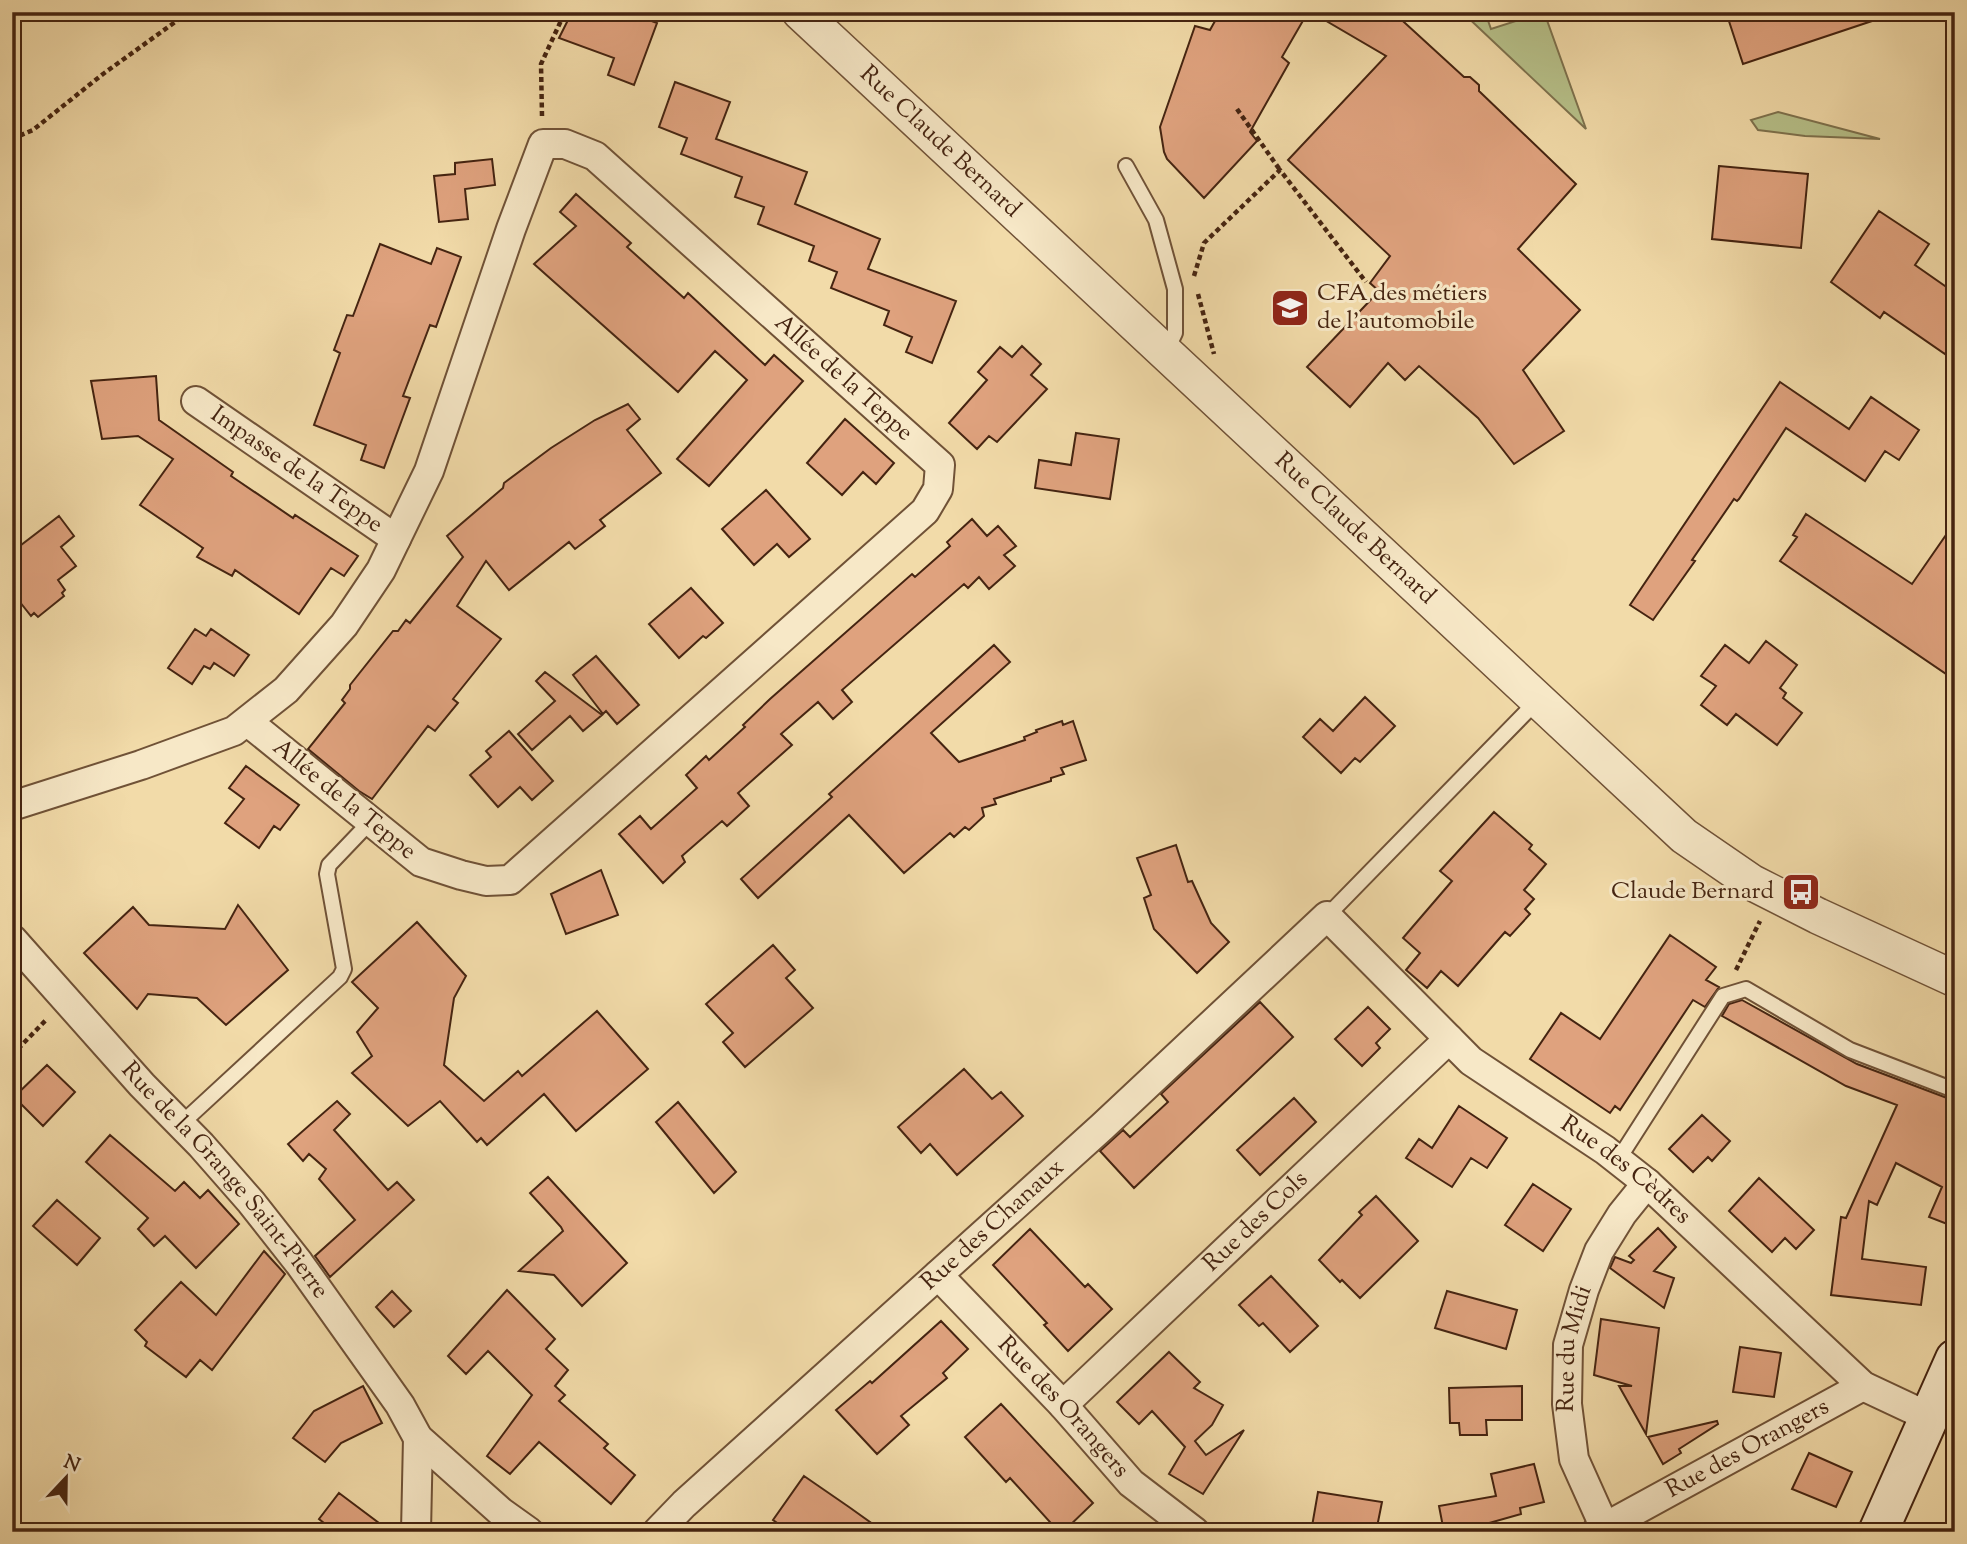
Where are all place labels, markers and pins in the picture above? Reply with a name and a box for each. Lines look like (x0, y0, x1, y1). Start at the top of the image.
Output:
place label: CFA des métiers de l'automobile (1317, 277, 1487, 339)
school or university icon: CFA des métiers de l'automobile (1269, 287, 1311, 329)
bus stop icon: Claude Bernard (1780, 871, 1822, 913)
place label: Claude Bernard (1611, 875, 1774, 909)

